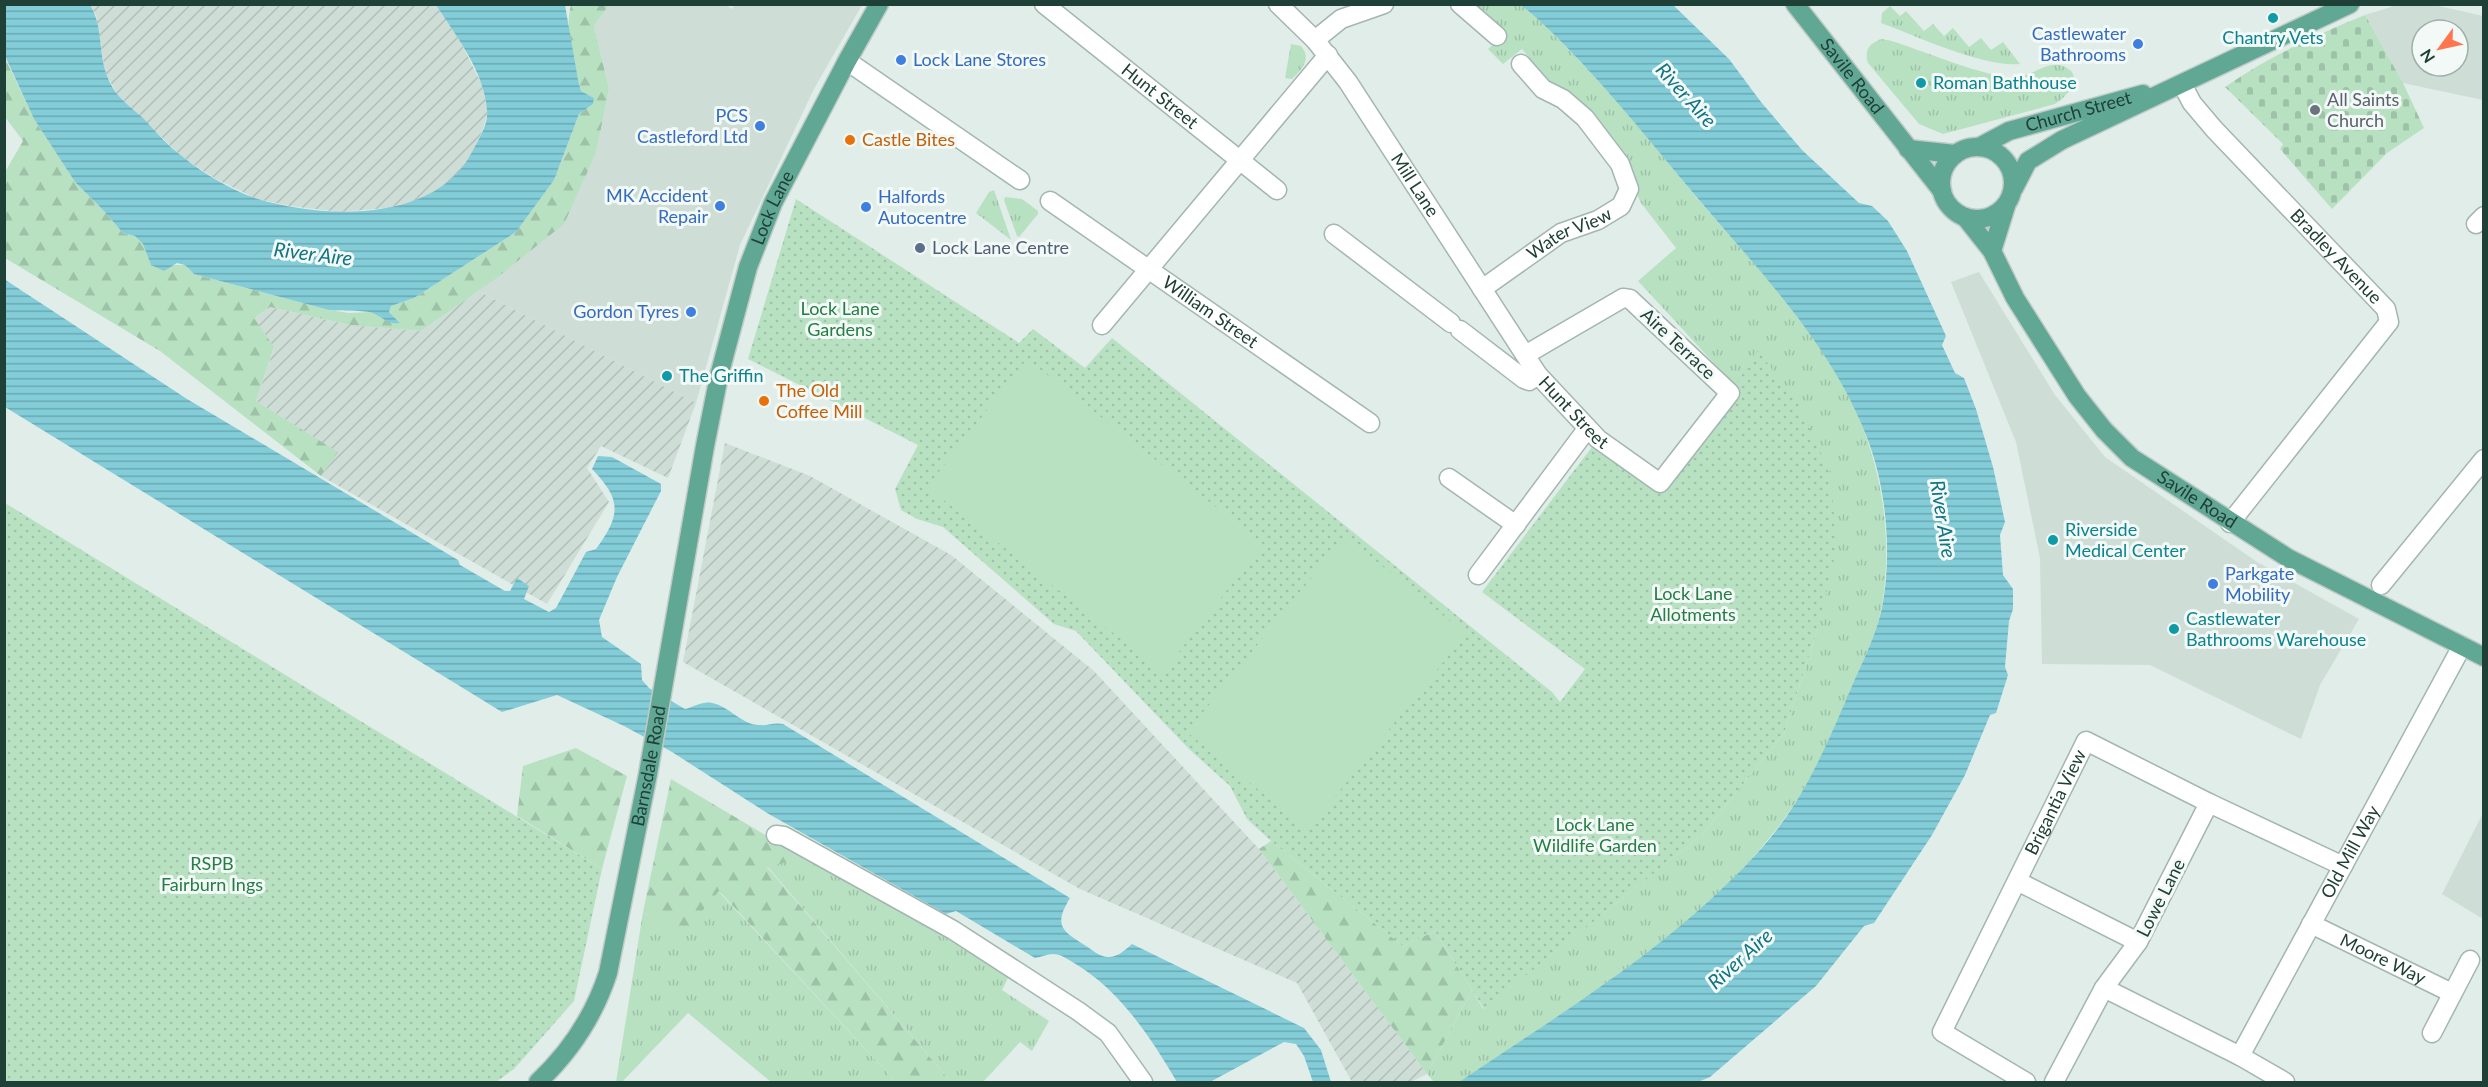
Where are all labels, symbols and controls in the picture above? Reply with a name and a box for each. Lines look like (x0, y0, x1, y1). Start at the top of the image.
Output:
marker: Chantry Vets (2266, 11, 2280, 25)
north arrow (2410, 18, 2470, 78)
place label: Castlewater Bathrooms (2032, 22, 2126, 65)
place label: Chantry Vets (2222, 26, 2324, 48)
street label: Savile Road (1816, 33, 1889, 118)
marker: Castlewater Bathrooms (2131, 37, 2145, 51)
text: N (2416, 46, 2438, 67)
place label: Lock Lane Stores (913, 48, 1046, 70)
marker: Lock Lane Stores (894, 53, 908, 67)
water label: River Aire (1651, 57, 1722, 132)
street label: Hunt Street (1117, 58, 1204, 133)
place label: Roman Bathhouse (1933, 71, 2077, 93)
marker: Roman Bathhouse (1914, 76, 1928, 90)
street label: Church Street (2023, 86, 2134, 136)
place label: All Saints Church (2327, 88, 2400, 131)
marker: All Saints Church (2308, 103, 2322, 117)
place label: PCS Castleford Ltd (637, 104, 748, 147)
marker: PCS Castleford Ltd (753, 119, 767, 133)
place label: Castle Bites (862, 128, 955, 150)
marker: Castle Bites (843, 133, 857, 147)
street label: Mill Lane (1387, 149, 1444, 221)
street label: Lock Lane (746, 167, 798, 248)
place label: MK Accident Repair (606, 184, 709, 227)
place label: Halfords Autocentre (878, 185, 967, 228)
marker: MK Accident Repair (713, 199, 727, 213)
marker: Halfords Autocentre (859, 200, 873, 214)
street label: Water View (1522, 202, 1615, 264)
street label: Bradley Avenue (2286, 204, 2387, 308)
water label: River Aire (273, 236, 354, 270)
place label: Lock Lane Centre (932, 236, 1069, 258)
marker: Lock Lane Centre (913, 241, 927, 255)
street label: William Street (1159, 271, 1263, 352)
park label: Lock Lane Gardens (801, 297, 879, 340)
place label: Gordon Tyres (573, 300, 679, 322)
street label: Aire Terrace (1637, 303, 1721, 383)
marker: Gordon Tyres (684, 305, 698, 319)
place label: The Griffin (679, 364, 764, 386)
marker: The Griffin (660, 369, 674, 383)
street label: Hunt Street (1535, 371, 1614, 453)
place label: The Old Coffee Mill (776, 379, 863, 422)
marker: The Old Coffee Mill (757, 394, 771, 408)
street label: Savile Road (2154, 465, 2242, 533)
water label: River Aire (1926, 478, 1962, 560)
place label: Riverside Medical Center (2065, 518, 2186, 561)
marker: Riverside Medical Center (2046, 533, 2060, 547)
place label: Parkgate Mobility (2225, 562, 2294, 605)
marker: Parkgate Mobility (2206, 577, 2220, 591)
park label: Lock Lane Allotments (1650, 582, 1736, 625)
place label: Castlewater Bathrooms Warehouse (2186, 607, 2366, 650)
marker: Castlewater Bathrooms Warehouse (2167, 622, 2181, 636)
street label: Barnsdale Road (626, 704, 670, 828)
street label: Brigantia View (2019, 746, 2090, 858)
street label: Old Mill Way (2315, 801, 2384, 902)
park label: Lock Lane Wildlife Garden (1533, 813, 1657, 856)
park label: RSPB Fairburn Ings (161, 852, 263, 895)
street label: Lowe Lane (2131, 855, 2189, 940)
water label: River Aire (1702, 923, 1777, 994)
street label: Moore Way (2337, 928, 2430, 989)

